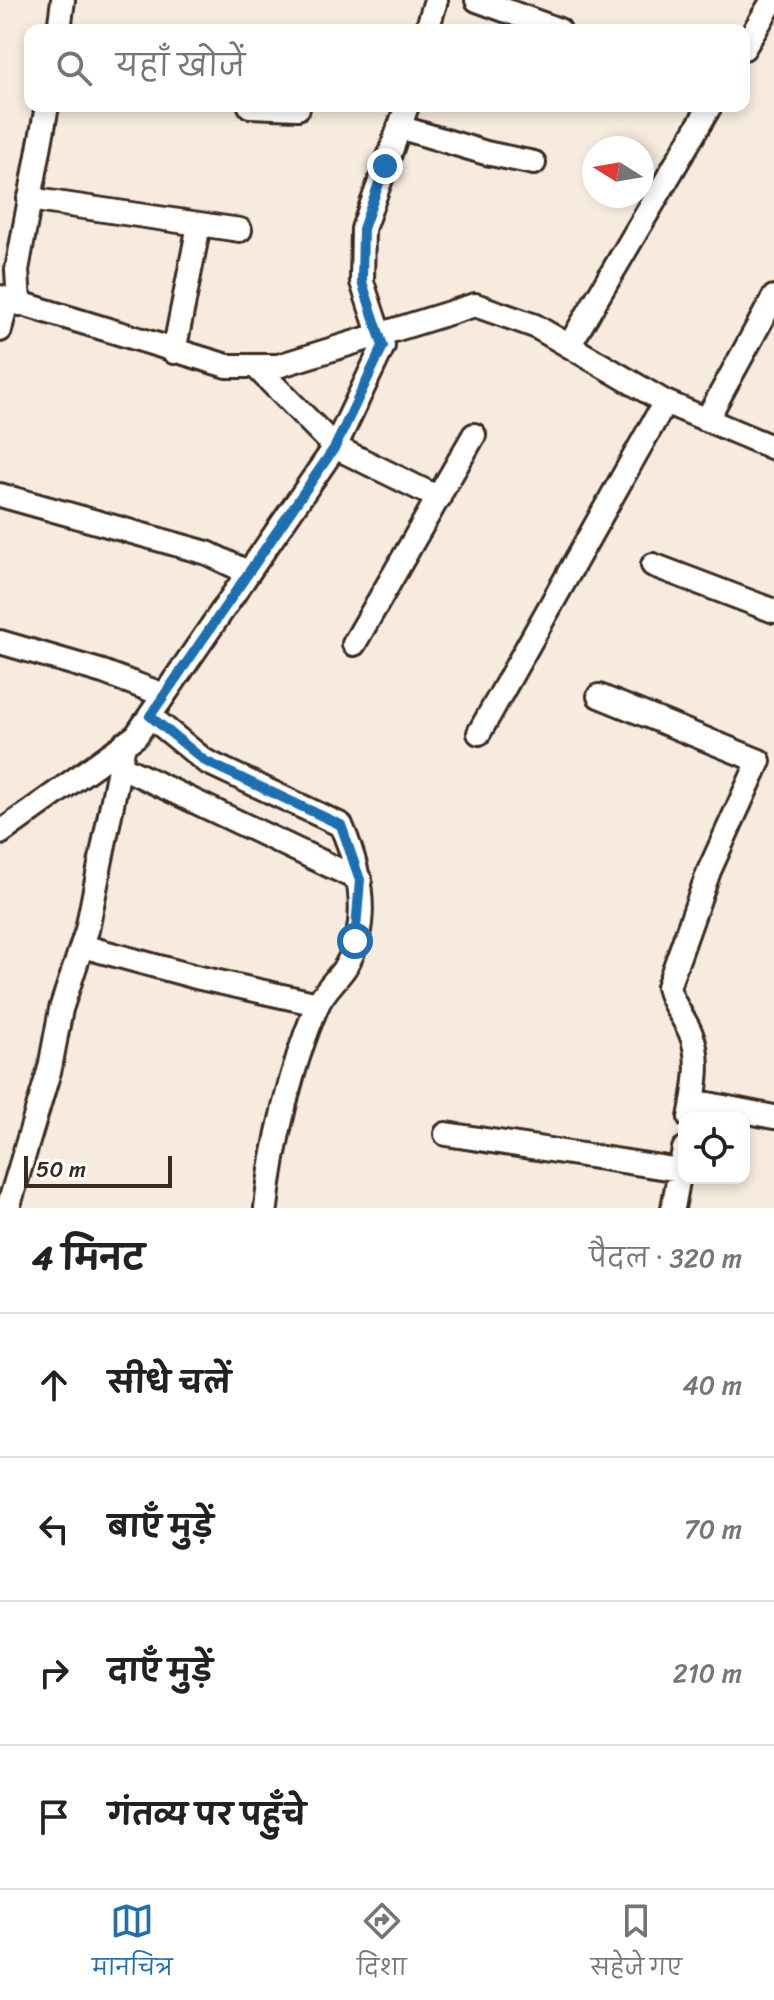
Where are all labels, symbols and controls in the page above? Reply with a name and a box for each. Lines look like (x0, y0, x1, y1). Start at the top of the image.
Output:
search box (24, 24, 750, 112)
text: यहाँ खोजें (116, 39, 245, 93)
icon: search (52, 46, 96, 90)
north arrow (582, 136, 654, 208)
route end (367, 148, 403, 184)
route start (337, 923, 373, 959)
map controls (678, 1112, 750, 1184)
button: locate (678, 1112, 750, 1184)
text: 50 m (36, 1150, 86, 1189)
scale bar (24, 1152, 172, 1188)
text: 4 मिनट (32, 1228, 145, 1288)
text: पैदल · 320 m (589, 1235, 742, 1281)
text: सीधे चलें (108, 1356, 231, 1410)
text: 40 m (683, 1362, 742, 1408)
icon: ahead (32, 1363, 76, 1407)
text: बाएँ मुड़ें (108, 1500, 213, 1554)
text: 70 m (684, 1506, 742, 1552)
icon: left (32, 1507, 76, 1551)
text: दाएँ मुड़ें (108, 1644, 213, 1698)
text: 210 m (673, 1650, 742, 1696)
icon: right (32, 1651, 76, 1695)
text: गंतव्य पर पहुँचे (108, 1788, 306, 1842)
icon: arrive (32, 1795, 76, 1839)
tab: मानचित्र (92, 1899, 173, 1992)
tab: दिशा (357, 1899, 407, 1992)
tab: सहेजे गए (591, 1899, 682, 1992)

